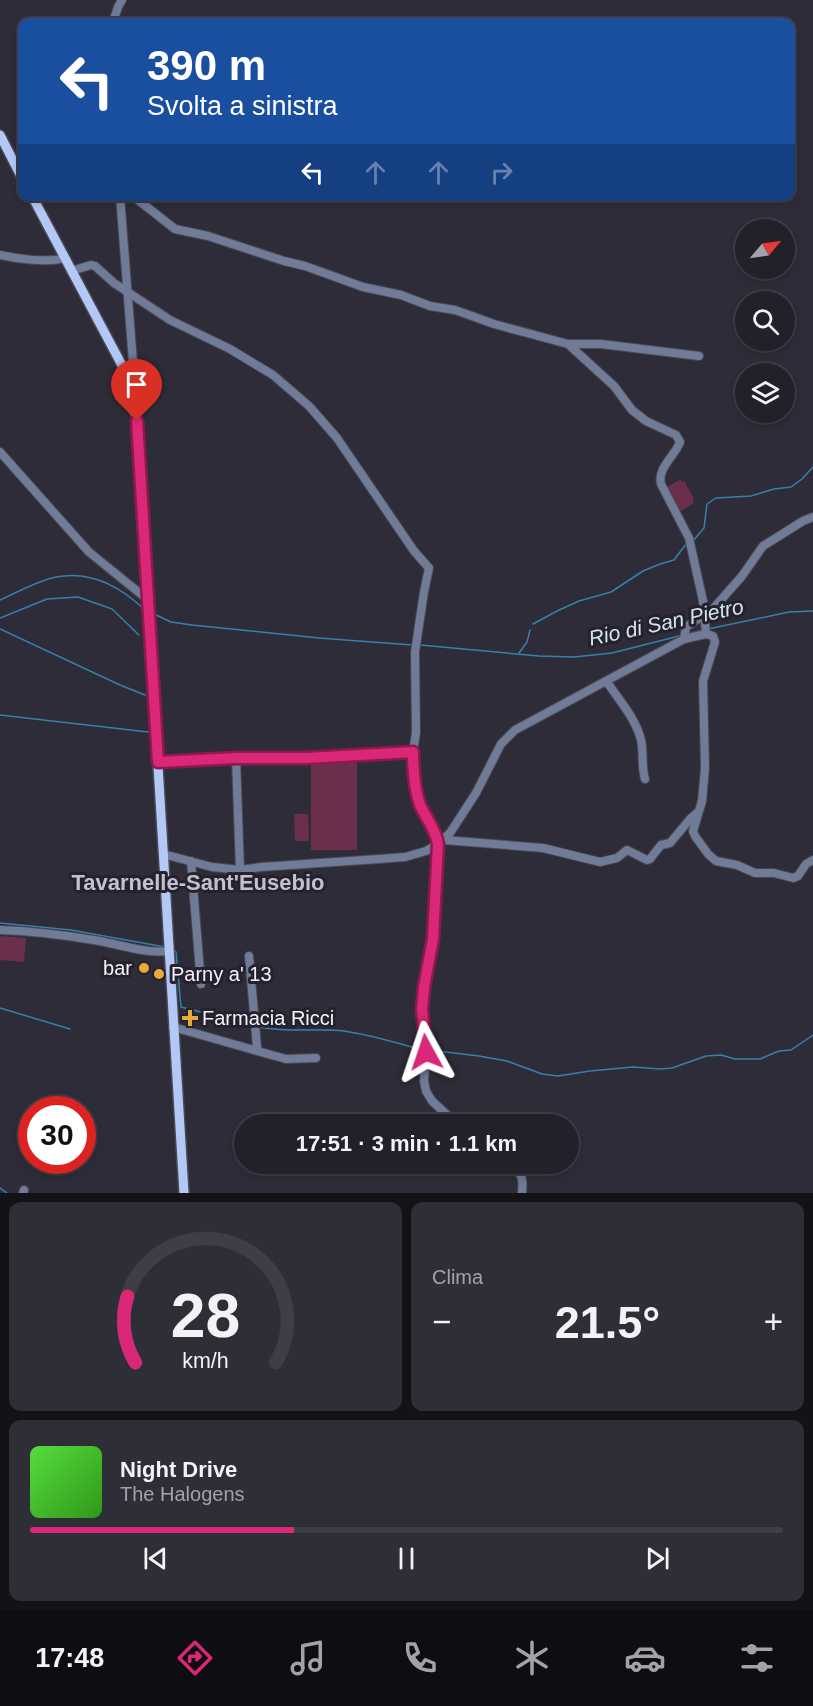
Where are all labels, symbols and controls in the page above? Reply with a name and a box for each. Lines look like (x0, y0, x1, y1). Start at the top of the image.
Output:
icon: left (48, 42, 126, 120)
text: 390 m (147, 42, 266, 89)
text: Svolta a sinistra (147, 91, 338, 121)
icon: left (296, 156, 329, 189)
icon: ahead (359, 156, 392, 189)
icon: ahead (422, 156, 455, 189)
icon: right (485, 156, 518, 189)
north arrow (735, 219, 795, 279)
map controls (735, 219, 795, 423)
button: search (735, 291, 795, 351)
pin (111, 359, 162, 421)
button: layers (735, 363, 795, 423)
icon: arrive (120, 368, 153, 401)
water label: Rio di San Pietro (587, 594, 746, 650)
district label: Tavarnelle-Sant'Eusebio (71, 870, 325, 895)
place label: bar (103, 957, 132, 979)
marker: bar (137, 961, 151, 975)
place label: Parny a' 13 (171, 963, 272, 985)
marker: Parny a' 13 (152, 967, 166, 981)
place label: Farmacia Ricci (202, 1007, 334, 1029)
marker: Farmacia Ricci (183, 1011, 197, 1025)
position arrow (394, 1020, 458, 1084)
speed limit sign: 30 (18, 1096, 96, 1174)
text: 17:51 · 3 min · 1.1 km (296, 1131, 517, 1156)
text: Clima (432, 1266, 483, 1288)
text: 28 (171, 1281, 240, 1350)
text: 21.5° (555, 1297, 660, 1348)
text: − (432, 1303, 451, 1340)
text: + (764, 1303, 783, 1340)
text: km/h (182, 1350, 229, 1374)
text: Night Drive (120, 1457, 237, 1482)
text: The Halogens (120, 1483, 245, 1505)
icon: previous (139, 1542, 172, 1575)
icon: pause (390, 1542, 423, 1575)
icon: next (641, 1542, 674, 1575)
icon: directions (174, 1637, 216, 1679)
icon: music (287, 1637, 329, 1679)
icon: phone (399, 1637, 441, 1679)
icon: climate (511, 1637, 553, 1679)
icon: car (624, 1637, 666, 1679)
icon: filters (736, 1637, 778, 1679)
text: 17:48 (35, 1643, 104, 1673)

